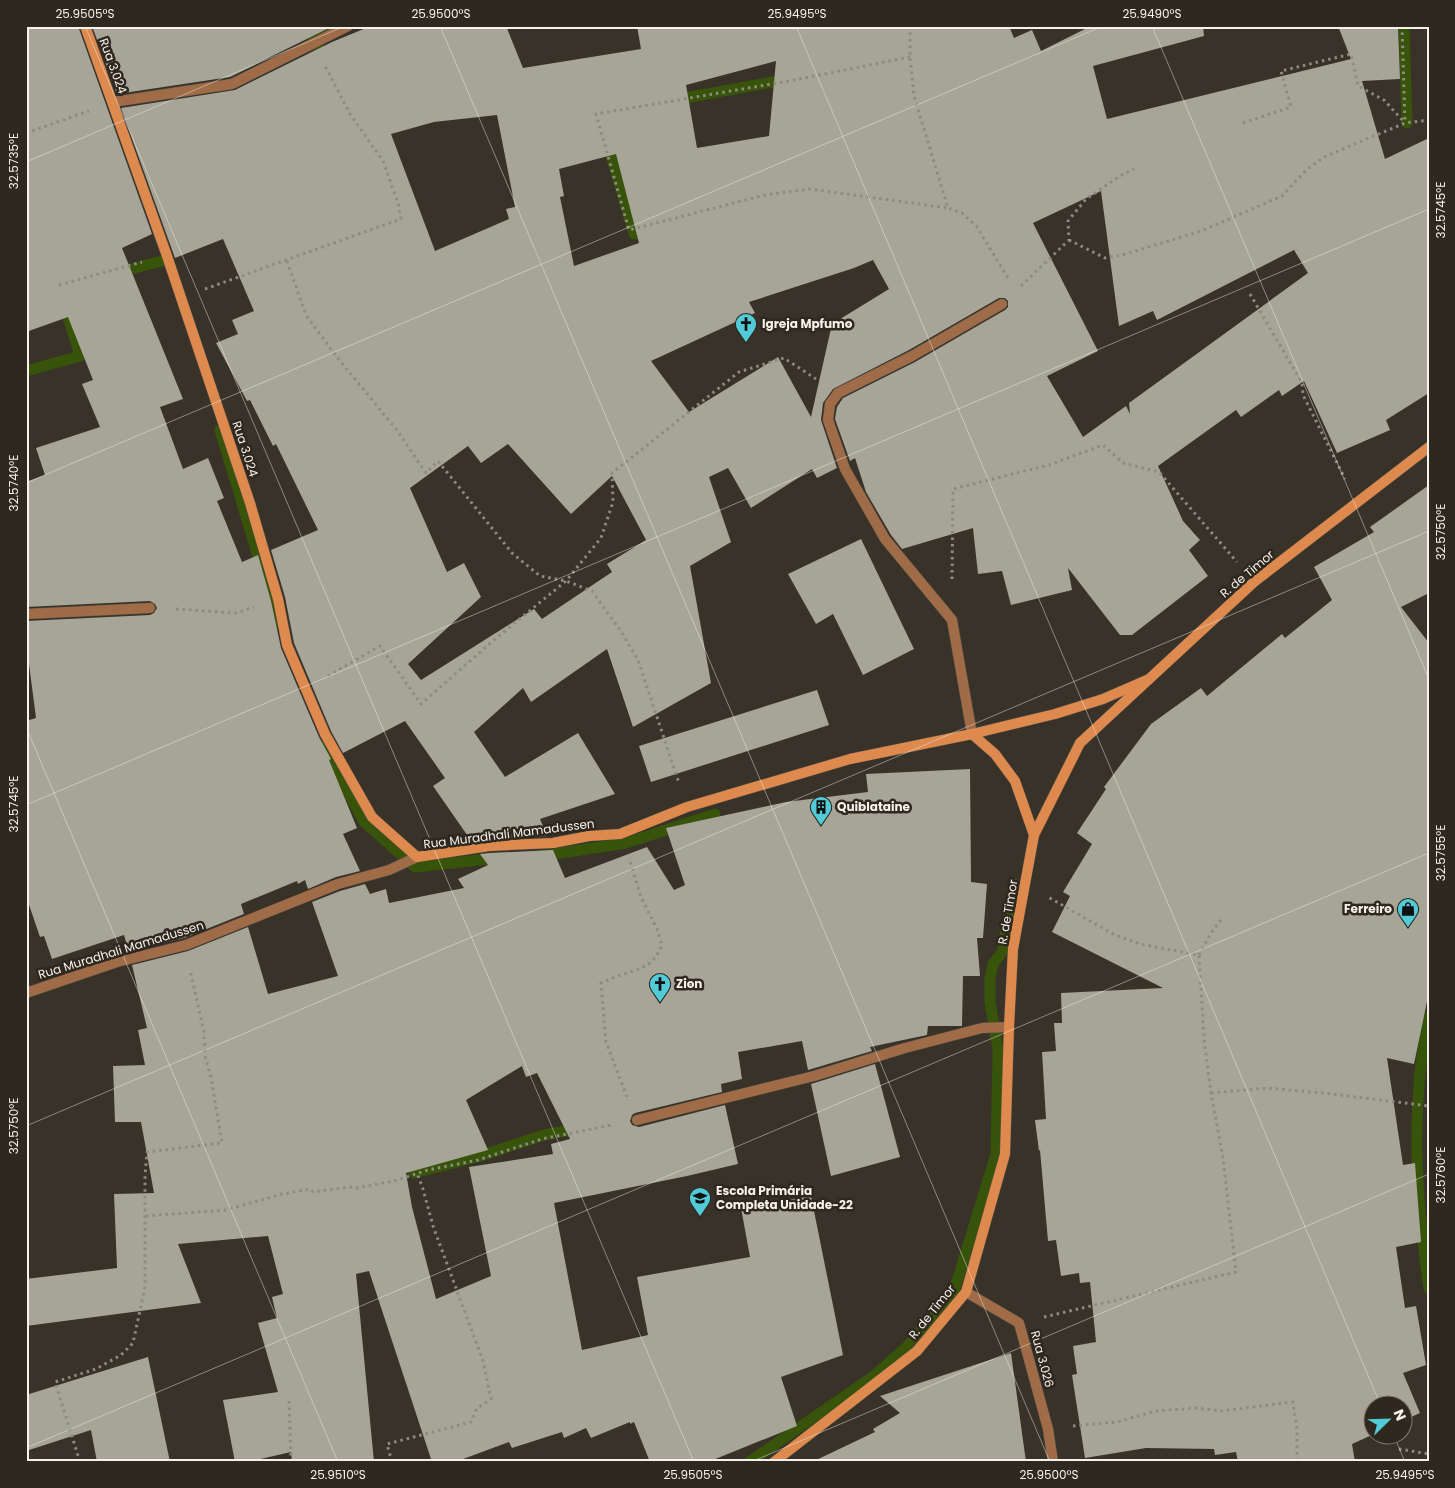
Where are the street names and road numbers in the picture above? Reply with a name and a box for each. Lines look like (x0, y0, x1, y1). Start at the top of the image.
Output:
street label: Rua 3.024 (96, 36, 132, 96)
street label: Rua 3.024 (228, 419, 263, 479)
street label: R. de Timor (1216, 546, 1278, 601)
street label: Rua Muradhali Mamadussen (422, 815, 595, 852)
street label: R. de Timor (993, 878, 1022, 946)
street label: Rua Muradhali Mamadussen (36, 916, 206, 983)
street label: R. de Timor (904, 1280, 959, 1343)
street label: Rua 3.026 (1027, 1329, 1058, 1389)

